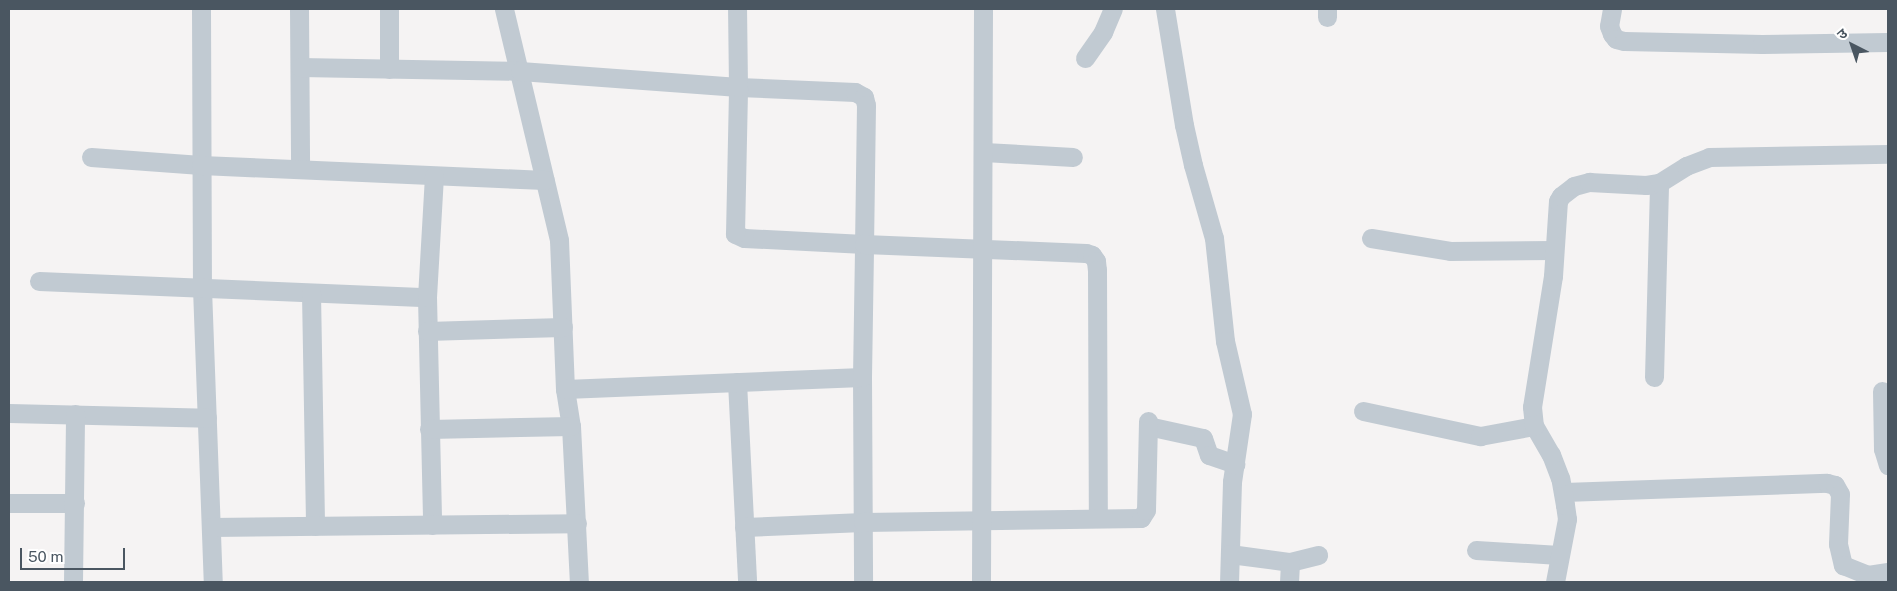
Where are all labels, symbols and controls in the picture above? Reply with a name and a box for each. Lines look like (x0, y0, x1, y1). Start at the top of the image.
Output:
north arrow (1827, 20, 1877, 70)
text: उ (1834, 25, 1850, 42)
scale bar (22, 538, 128, 570)
text: 50 m (28, 548, 63, 565)

